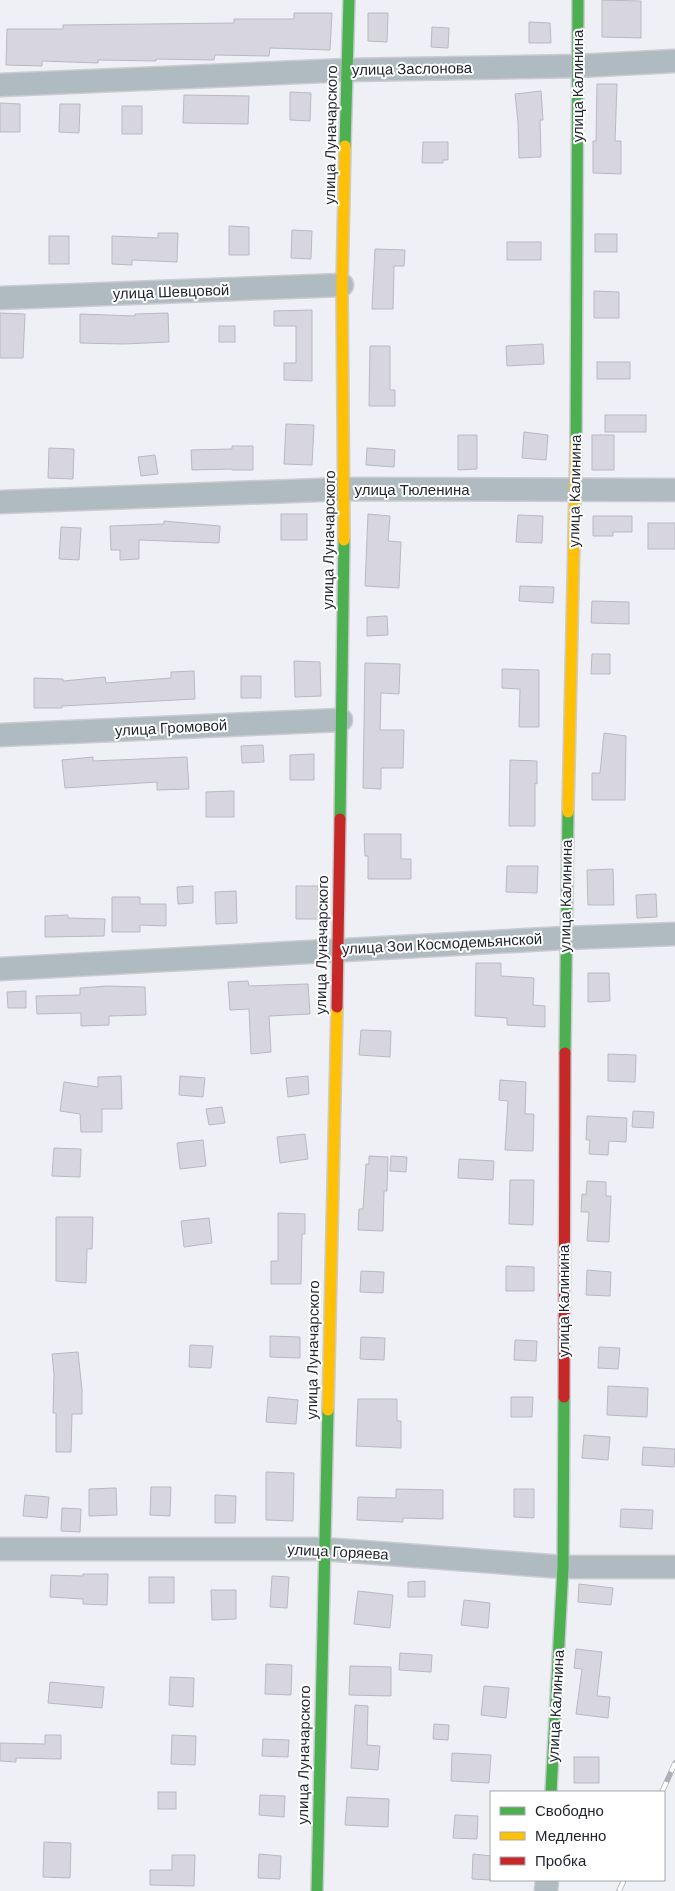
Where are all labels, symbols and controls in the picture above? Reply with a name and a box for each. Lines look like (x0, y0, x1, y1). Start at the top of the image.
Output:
street label: улица Калинина (568, 29, 588, 142)
street label: улица Заслонова (352, 58, 473, 80)
street label: улица Луначарского (320, 65, 342, 205)
street label: улица Шевцовой (112, 280, 230, 304)
street label: улица Калинина (564, 434, 586, 548)
street label: улица Луначарского (318, 470, 340, 610)
street label: улица Тюленина (354, 480, 470, 500)
street label: улица Громовой (114, 715, 228, 741)
street label: улица Калинина (555, 839, 577, 953)
street label: улица Луначарского (311, 875, 333, 1015)
street label: улица Зои Космодемьянской (341, 929, 543, 959)
street label: улица Калинина (554, 1244, 574, 1357)
street label: улица Луначарского (302, 1280, 324, 1420)
street label: улица Горяева (287, 1539, 390, 1565)
street label: улица Калинина (543, 1649, 569, 1763)
street label: улица Луначарского (293, 1685, 315, 1825)
legend (490, 1791, 665, 1881)
text: Свободно (535, 1801, 604, 1821)
text: Медленно (535, 1826, 606, 1846)
text: Пробка (535, 1851, 587, 1871)

